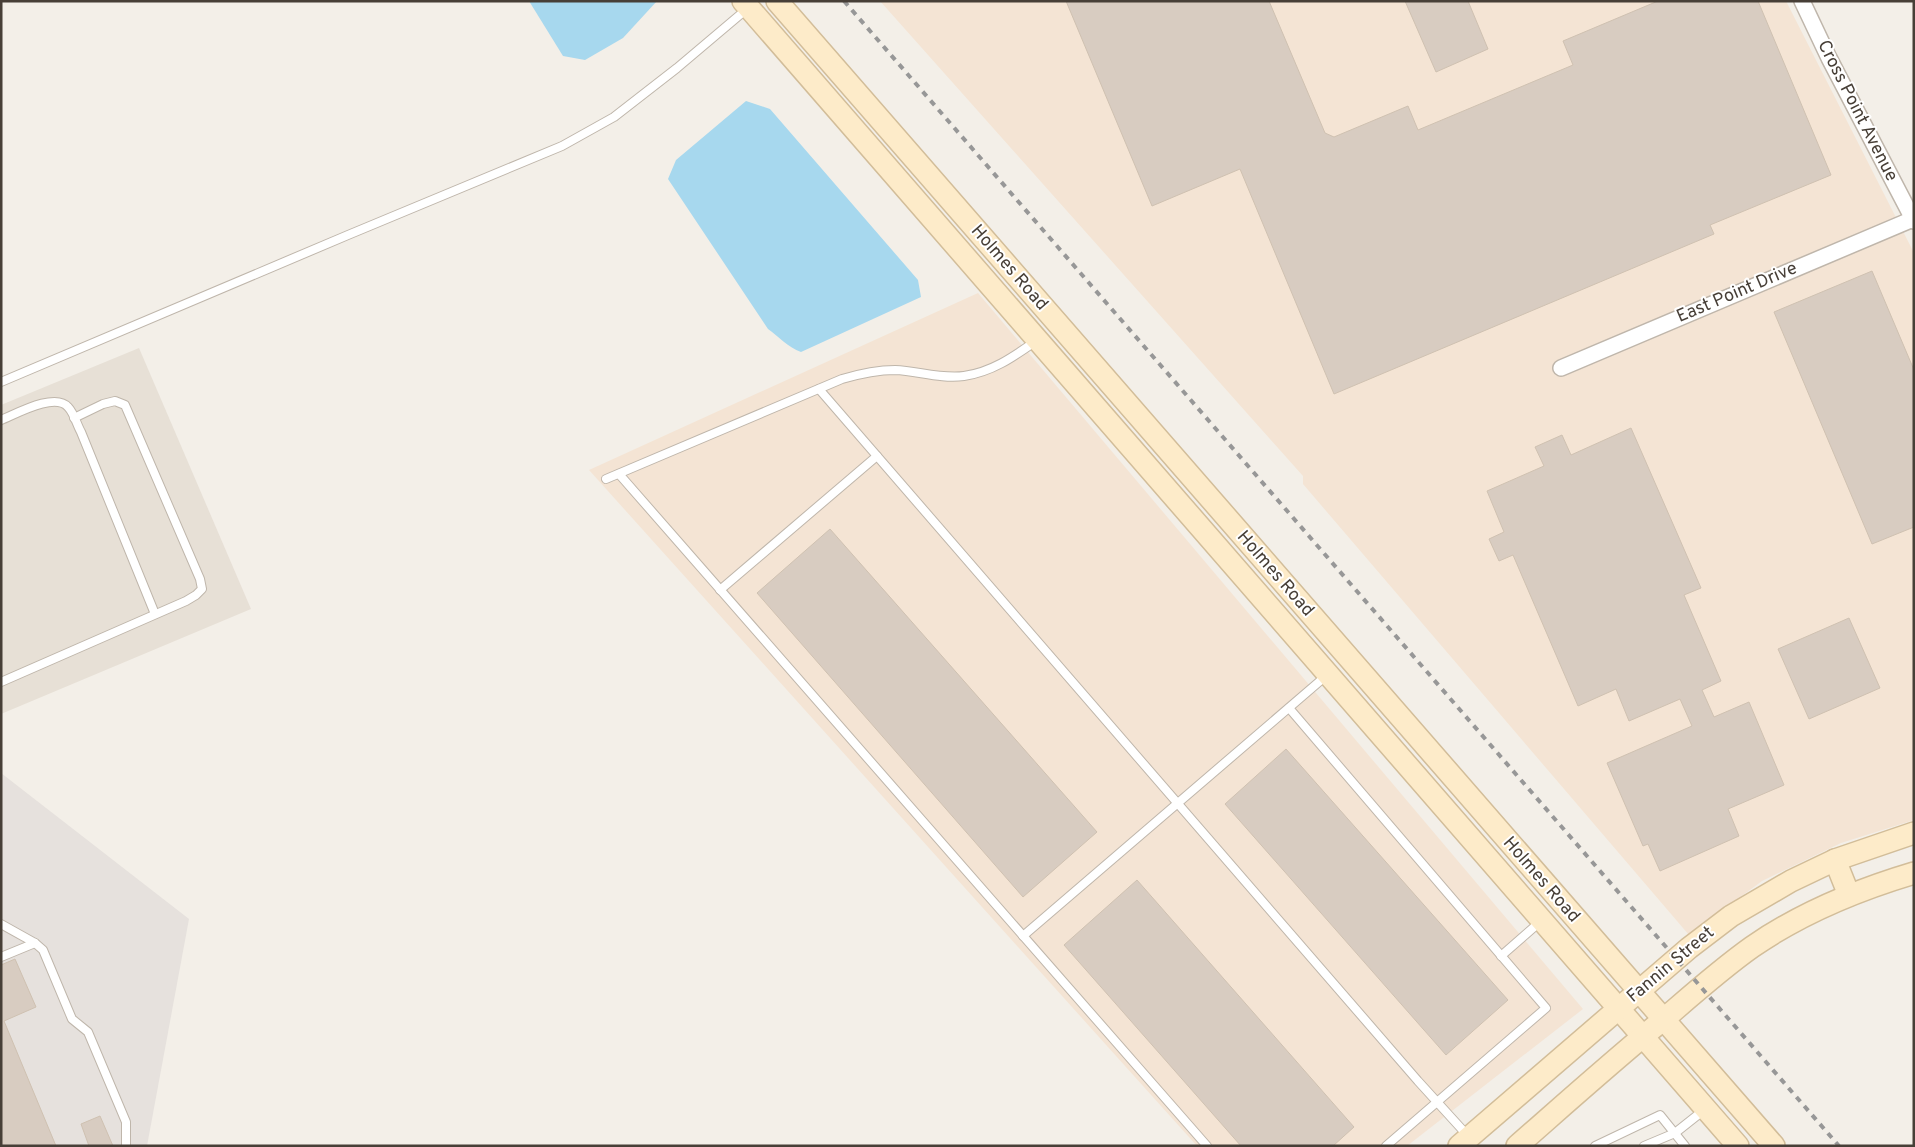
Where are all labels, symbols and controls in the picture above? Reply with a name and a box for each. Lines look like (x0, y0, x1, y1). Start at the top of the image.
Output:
street label: Cross Point Avenue (1811, 36, 1903, 186)
street label: Holmes Road (965, 220, 1053, 316)
street label: East Point Drive (1673, 257, 1801, 329)
street label: Holmes Road (1231, 526, 1319, 622)
street label: Holmes Road (1497, 832, 1585, 928)
street label: Fannin Street (1622, 922, 1720, 1008)

